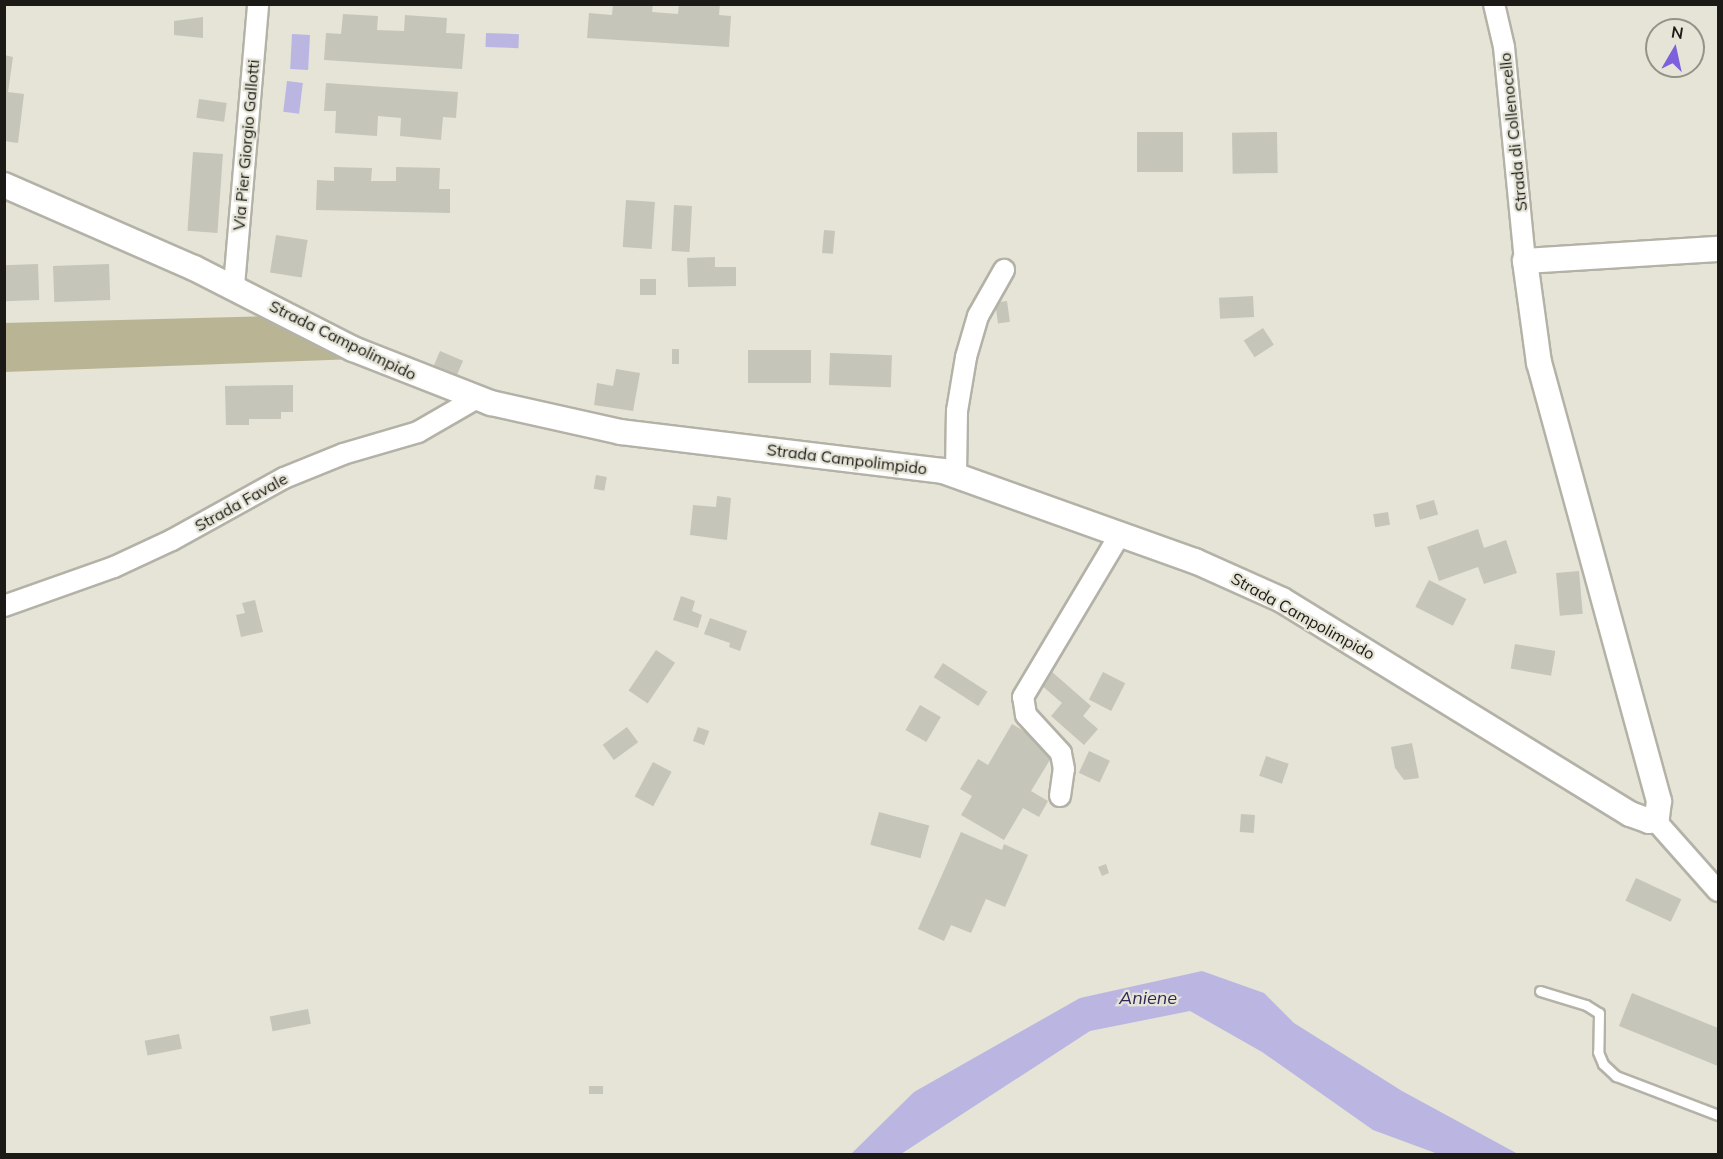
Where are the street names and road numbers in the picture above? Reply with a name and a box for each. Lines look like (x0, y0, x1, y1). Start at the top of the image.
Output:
street label: Strada di Collenocello (1495, 52, 1531, 212)
street label: Via Pier Giorgio Gallotti (229, 59, 263, 231)
street label: Strada Campolimpido (266, 296, 420, 384)
street label: Strada Campolimpido (766, 440, 928, 478)
street label: Strada Favale (191, 469, 291, 535)
street label: Strada Campolimpido (1228, 569, 1378, 663)

